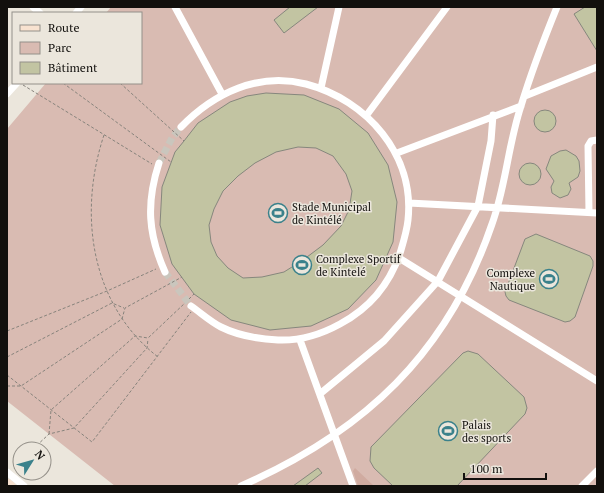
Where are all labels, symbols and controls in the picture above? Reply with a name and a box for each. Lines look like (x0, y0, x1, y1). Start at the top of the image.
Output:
legend (12, 12, 142, 84)
text: Route (48, 20, 79, 35)
text: Parc (48, 40, 72, 55)
text: Bâtiment (48, 60, 98, 75)
place label: Stade Municipal de Kintélé (292, 200, 371, 227)
sports icon: Stade Municipal de Kintélé (267, 202, 289, 224)
place label: Complexe Sportif de Kintelé (316, 252, 402, 279)
sports icon: Complexe Sportif de Kintelé (291, 254, 313, 276)
place label: Complexe Nautique (487, 266, 535, 293)
sports icon: Complexe Nautique (538, 268, 560, 290)
place label: Palais des sports (462, 418, 511, 445)
sports icon: Palais des sports (437, 420, 459, 442)
north arrow (12, 441, 52, 481)
text: N (32, 447, 48, 463)
scale bar (464, 455, 546, 481)
text: 100 m (470, 461, 503, 476)

